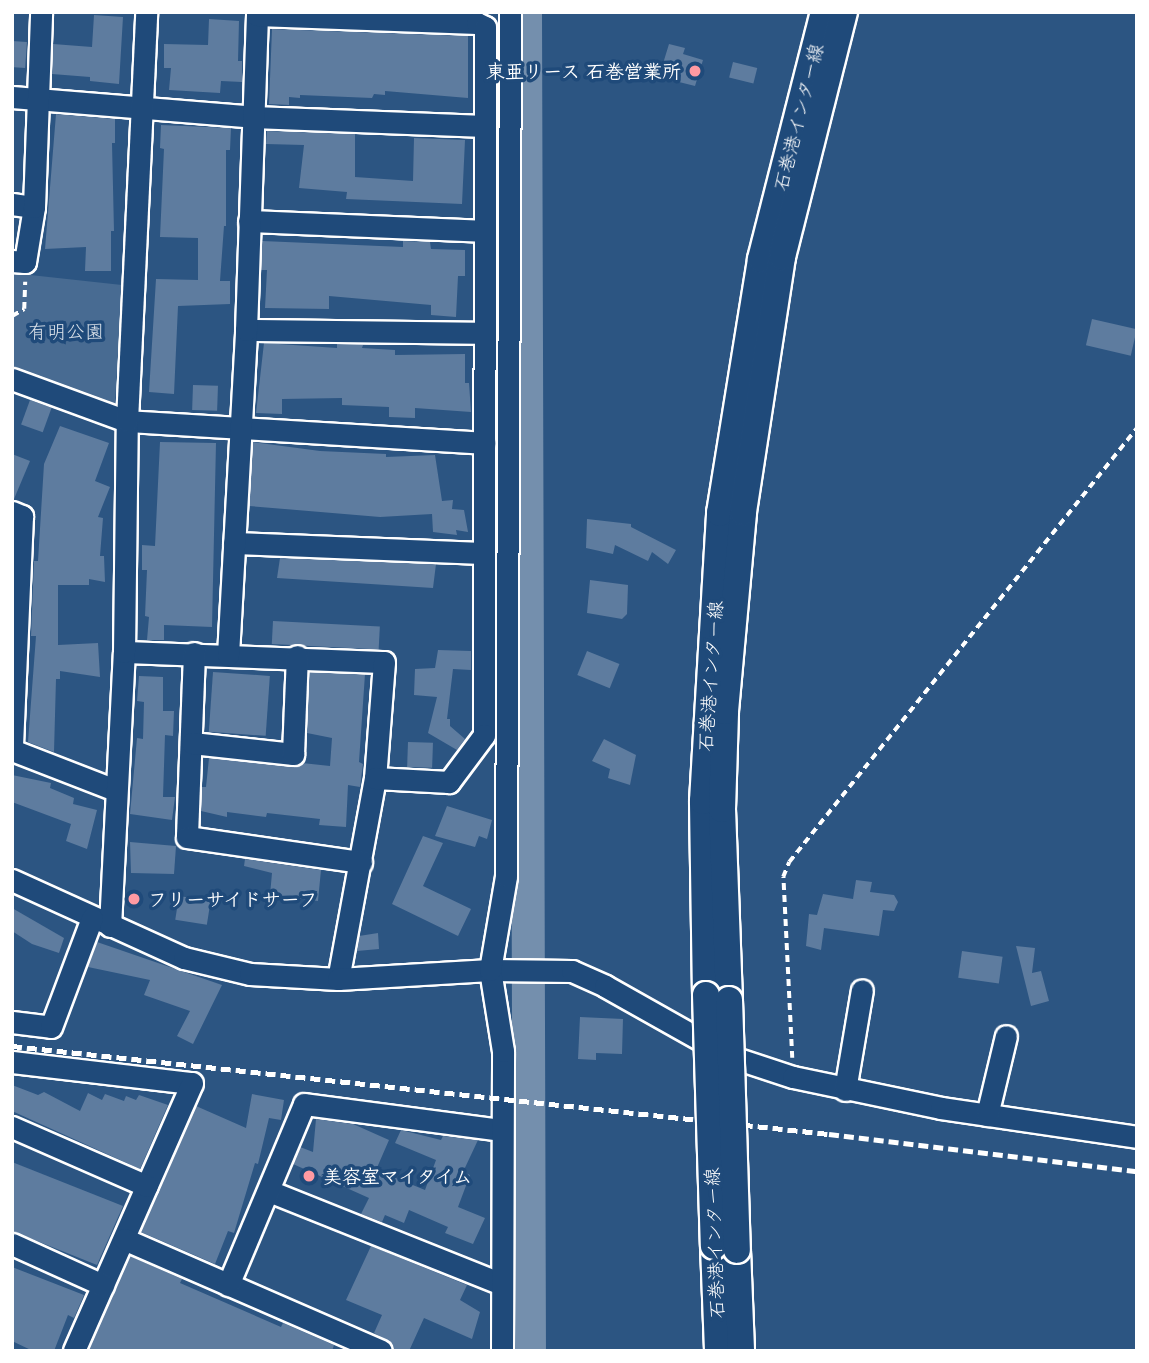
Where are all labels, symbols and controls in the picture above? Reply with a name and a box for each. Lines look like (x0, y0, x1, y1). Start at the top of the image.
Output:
street label: 石巻港インター線 (769, 40, 827, 194)
place label: 東亜リース 石巻営業所 (485, 60, 681, 82)
marker: 東亜リース 石巻営業所 (687, 63, 703, 79)
park label: 有明公園 (28, 320, 104, 342)
street label: 石巻港インター線 (693, 599, 727, 753)
place label: フリーサイドサーフ (148, 888, 319, 910)
marker: フリーサイドサーフ (126, 891, 142, 907)
place label: 美容室マイタイム (323, 1165, 475, 1187)
street label: 石巻港インター線 (700, 1167, 728, 1319)
marker: 美容室マイタイム (301, 1168, 317, 1184)

